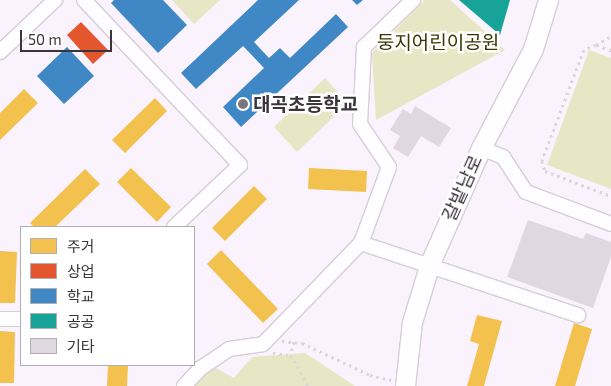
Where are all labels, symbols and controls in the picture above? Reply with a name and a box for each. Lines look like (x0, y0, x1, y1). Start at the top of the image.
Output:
scale bar (22, 20, 115, 52)
text: 50 m (28, 30, 62, 48)
park label: 둥지어린이공원 (377, 31, 499, 53)
place label: 대곡초등학교 (253, 93, 358, 115)
marker: 대곡초등학교 (237, 98, 249, 110)
street label: 갈밭남로 (437, 151, 487, 225)
legend (20, 226, 195, 366)
text: 주거 (67, 237, 95, 255)
text: 상업 (67, 262, 95, 280)
text: 학교 (67, 287, 95, 305)
text: 공공 (67, 312, 95, 330)
text: 기타 (67, 337, 95, 355)

